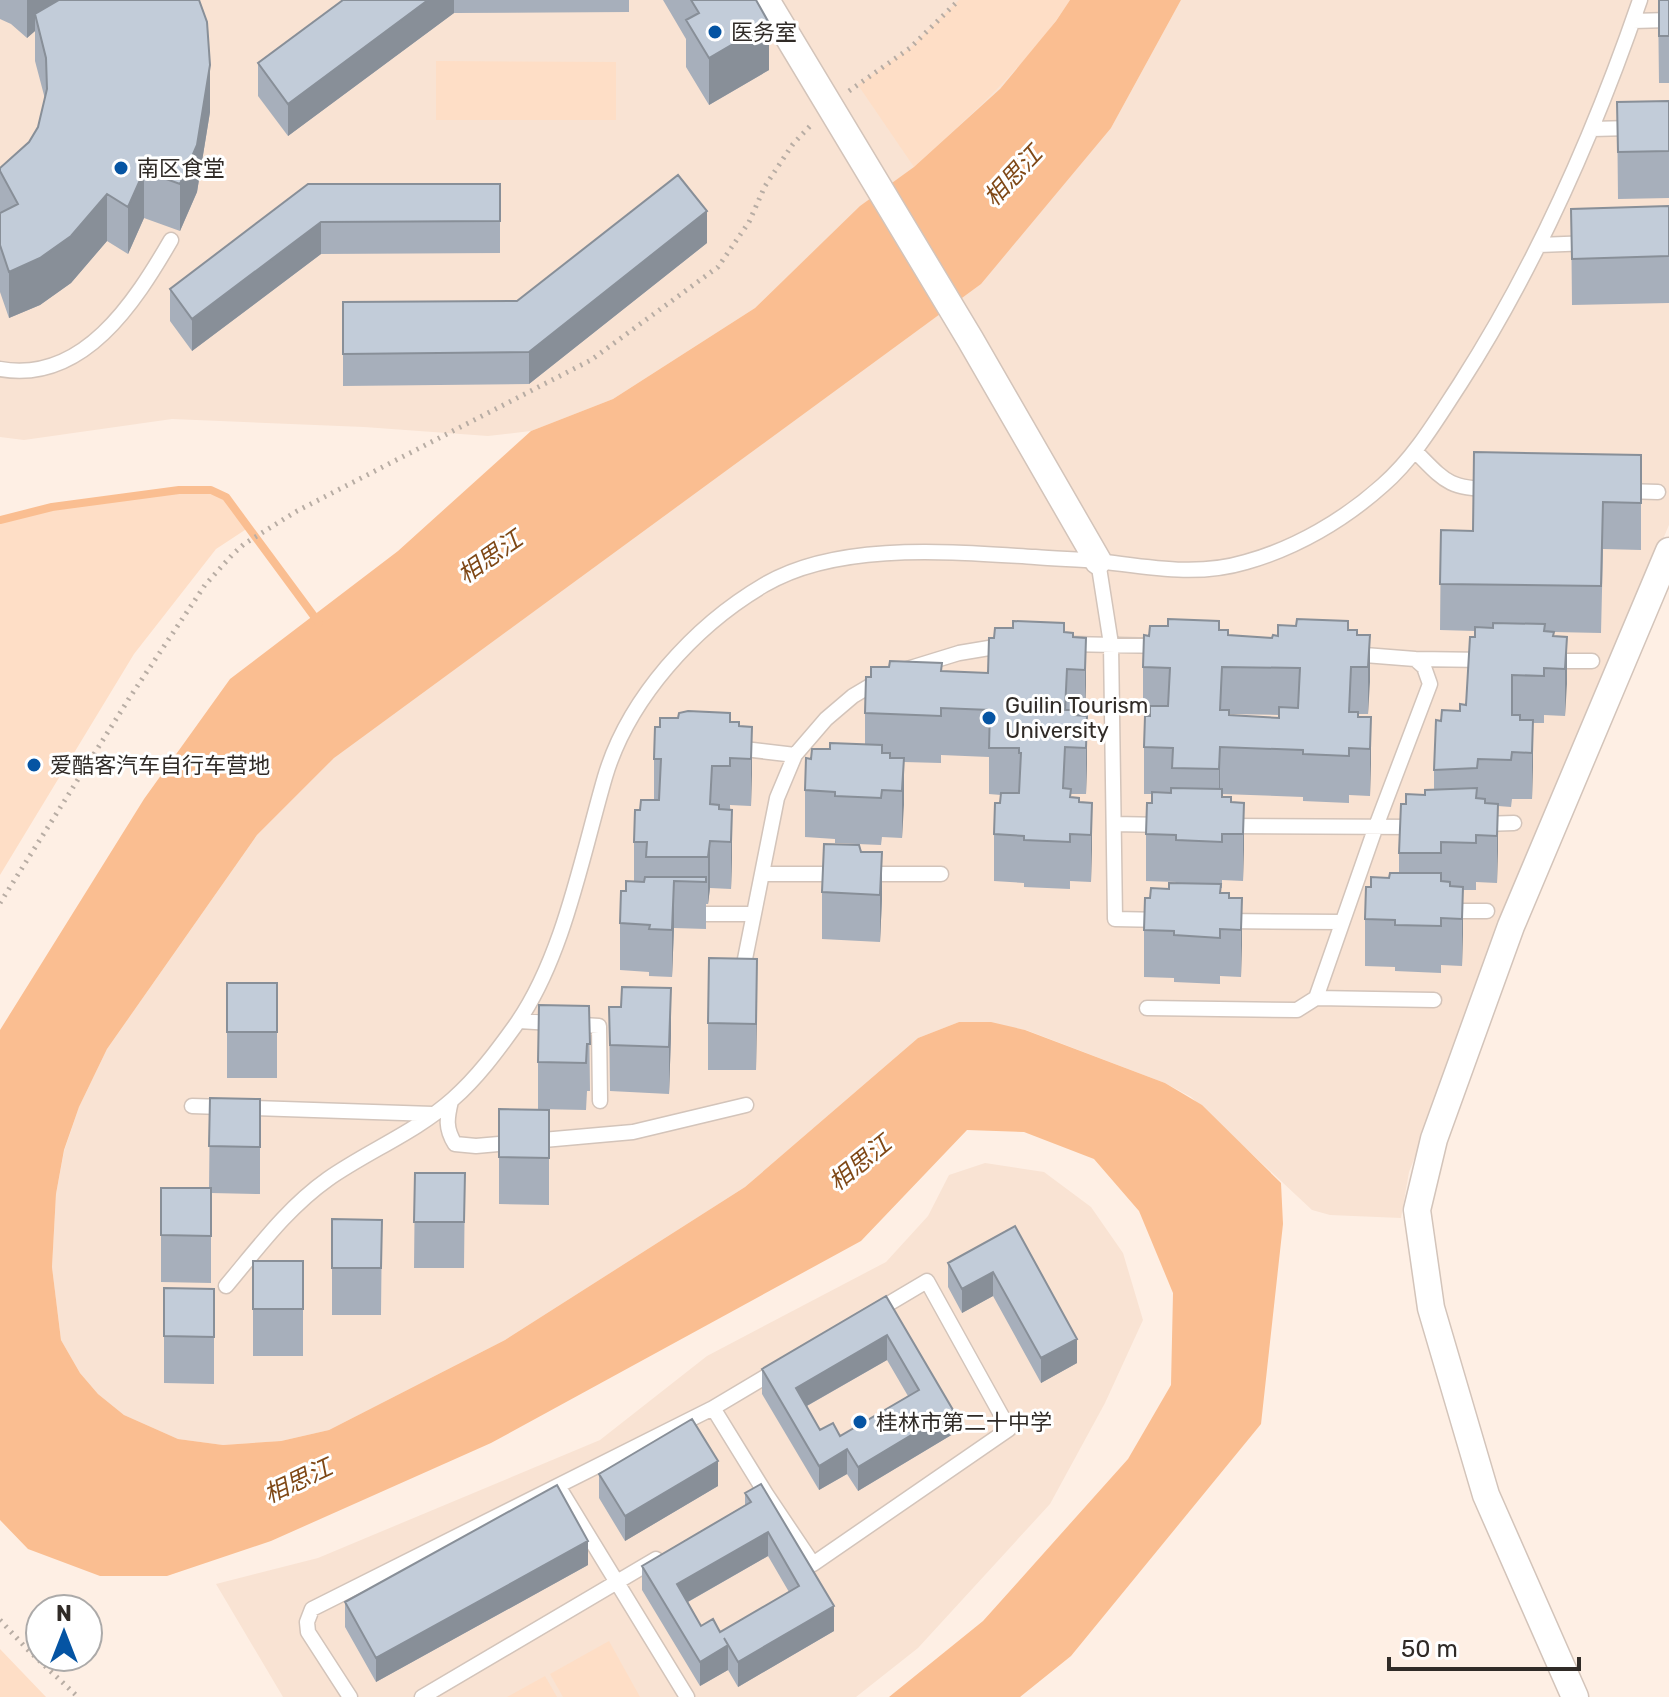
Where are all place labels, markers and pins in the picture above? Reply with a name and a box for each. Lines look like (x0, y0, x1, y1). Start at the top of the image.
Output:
place label: 医务室 (731, 19, 797, 46)
marker: 医务室 (706, 23, 724, 41)
place label: 南区食堂 (137, 155, 225, 182)
marker: 南区食堂 (112, 159, 130, 177)
place label: Guilin Tourism University (1005, 692, 1148, 744)
marker: Guilin Tourism University (980, 709, 998, 727)
place label: 爱酷客汽车自行车营地 (50, 752, 270, 779)
marker: 爱酷客汽车自行车营地 (25, 756, 43, 774)
place label: 桂林市第二十中学 (876, 1409, 1052, 1436)
marker: 桂林市第二十中学 (851, 1413, 869, 1431)

